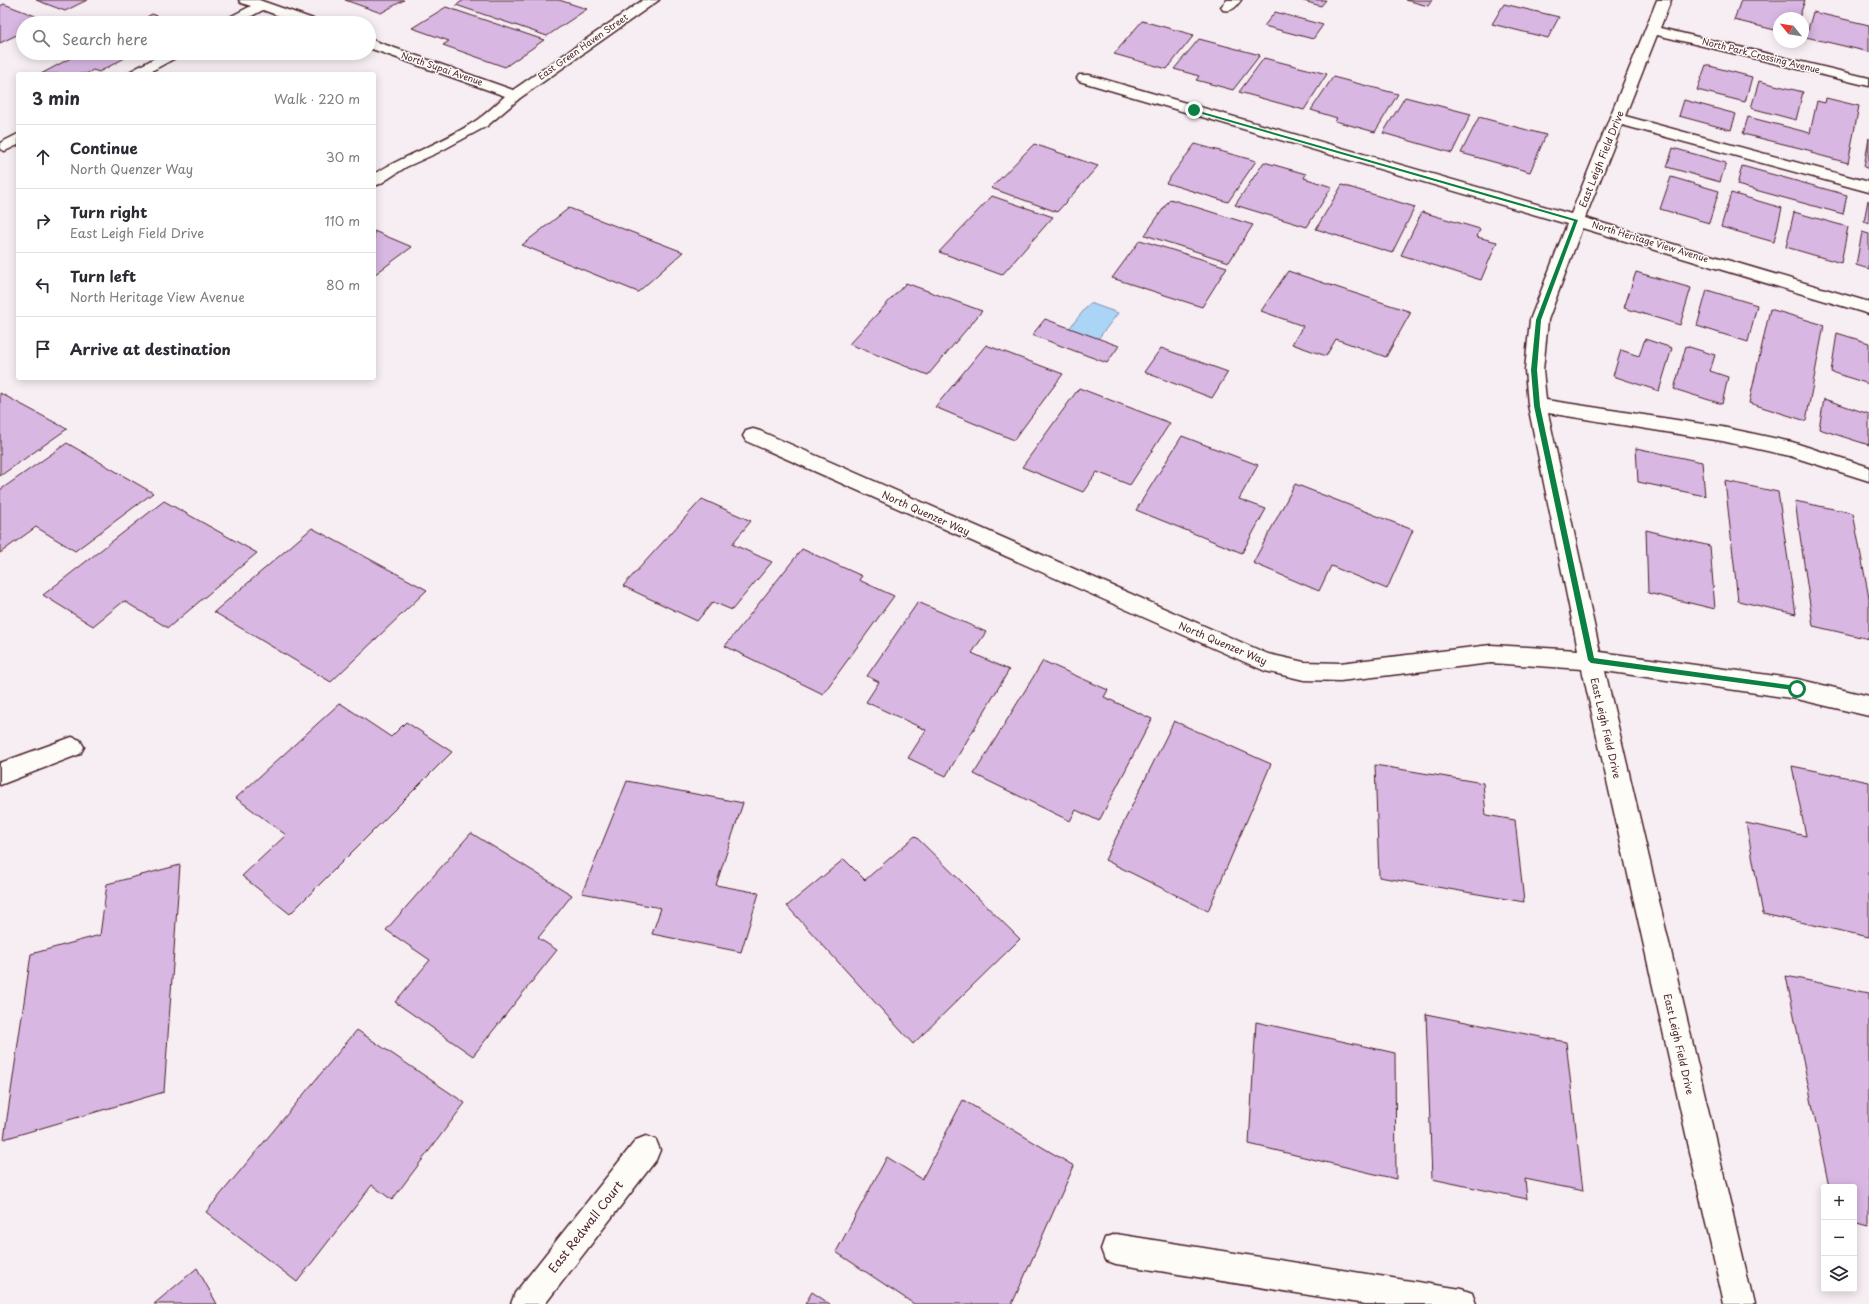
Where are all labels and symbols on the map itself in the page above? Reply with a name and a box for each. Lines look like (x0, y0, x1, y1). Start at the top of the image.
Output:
street label: East Green Haven Street (534, 9, 631, 83)
north arrow (1773, 12, 1809, 48)
street label: North Park Crossing Avenue (1701, 34, 1822, 76)
street label: North Supai Avenue (400, 48, 485, 89)
route end (1185, 101, 1203, 119)
street label: East Leigh Field Drive (1574, 108, 1627, 209)
street label: North Heritage View Avenue (1590, 217, 1711, 266)
street label: North Quenzer Way (880, 486, 973, 539)
street label: North Quenzer Way (1177, 617, 1270, 668)
street label: East Leigh Field Drive (1588, 676, 1625, 780)
route start (1788, 680, 1806, 698)
street label: East Leigh Field Drive (1661, 992, 1698, 1096)
street label: East Redwall Court (544, 1177, 627, 1276)

